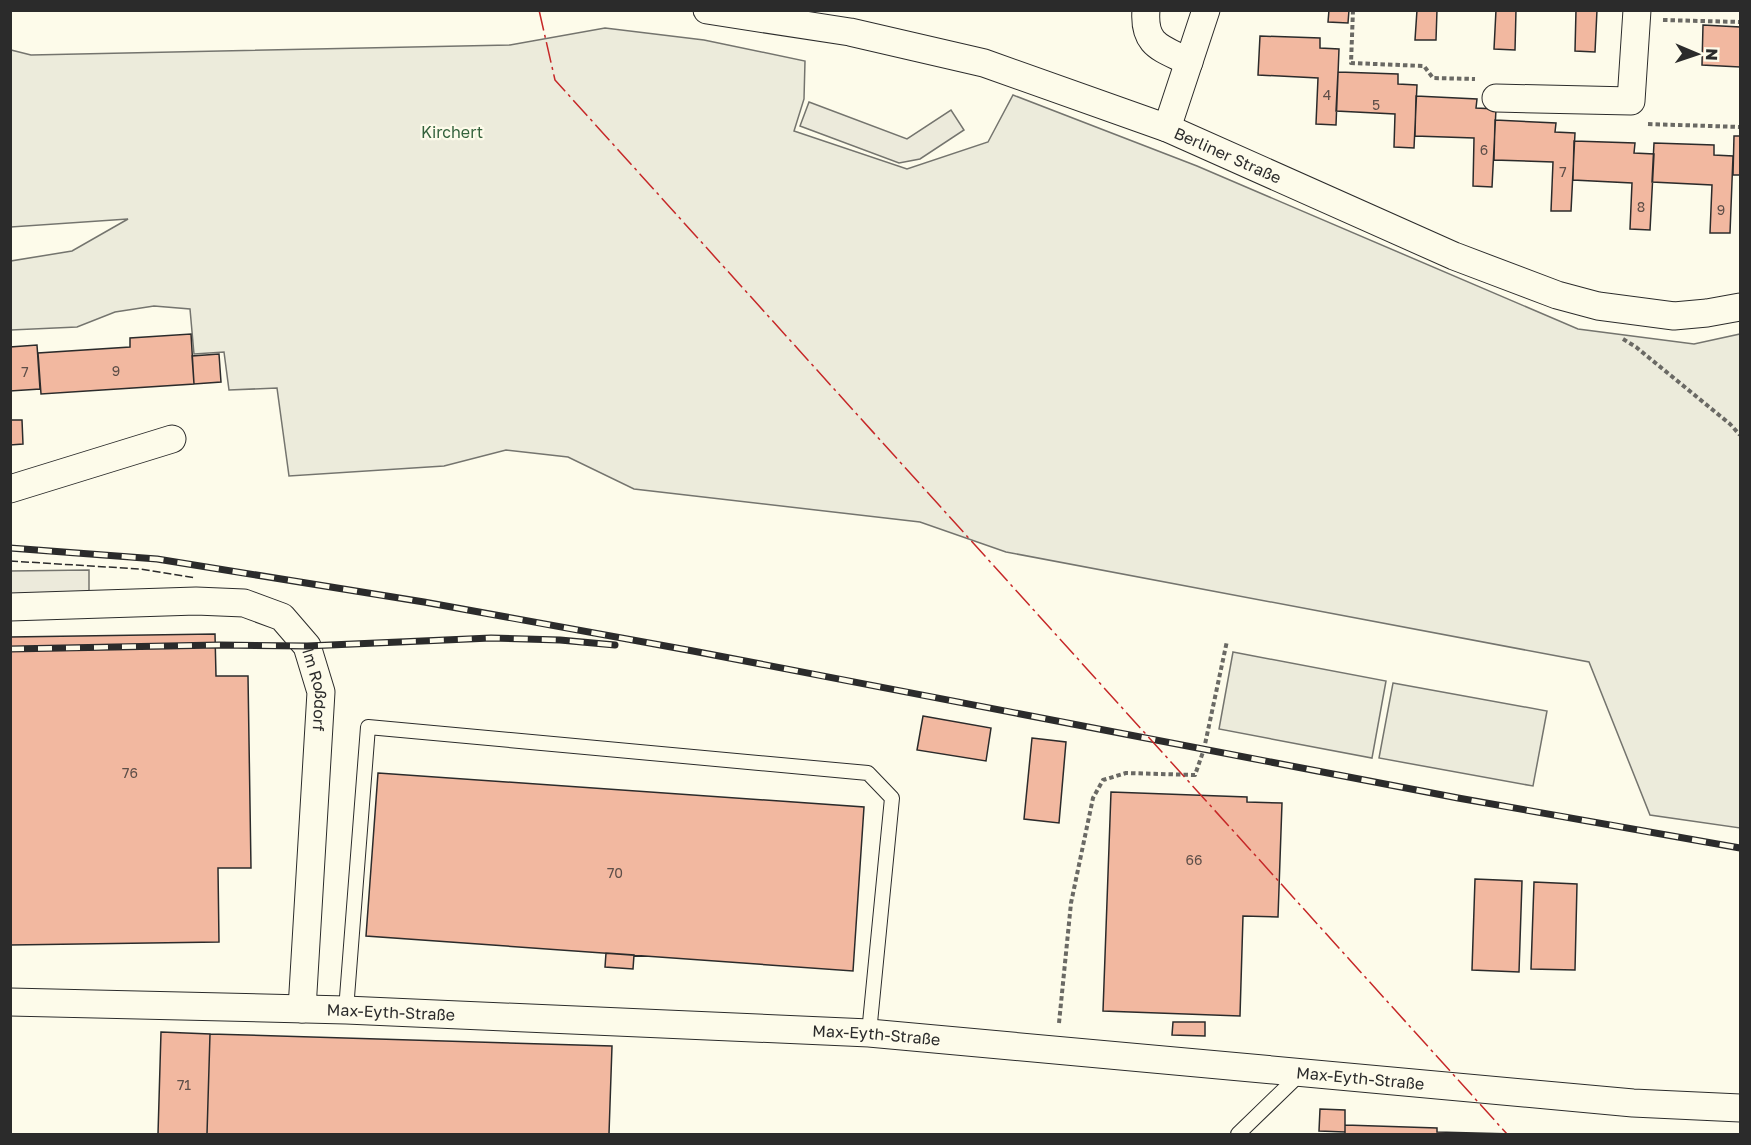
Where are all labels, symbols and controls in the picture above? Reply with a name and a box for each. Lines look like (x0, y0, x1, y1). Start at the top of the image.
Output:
north arrow (1667, 24, 1727, 84)
text: N (1702, 48, 1722, 61)
house number: 4 (1323, 86, 1331, 103)
house number: 5 (1372, 96, 1380, 113)
park label: Kirchert (421, 122, 483, 142)
street label: Berliner Straße (1171, 123, 1284, 188)
house number: 6 (1480, 141, 1488, 158)
house number: 7 (1559, 163, 1567, 180)
house number: 8 (1637, 198, 1645, 215)
house number: 9 (1717, 201, 1725, 218)
house number: 9 (112, 362, 120, 379)
house number: 7 (21, 363, 29, 380)
street label: Im Roßdorf (298, 646, 331, 732)
house number: 76 (122, 764, 138, 781)
house number: 66 (1186, 851, 1202, 868)
house number: 70 (607, 864, 623, 881)
street label: Max-Eyth-Straße (326, 1000, 455, 1025)
street label: Max-Eyth-Straße (812, 1021, 941, 1049)
street label: Max-Eyth-Straße (1295, 1062, 1425, 1094)
house number: 71 (177, 1076, 191, 1093)

